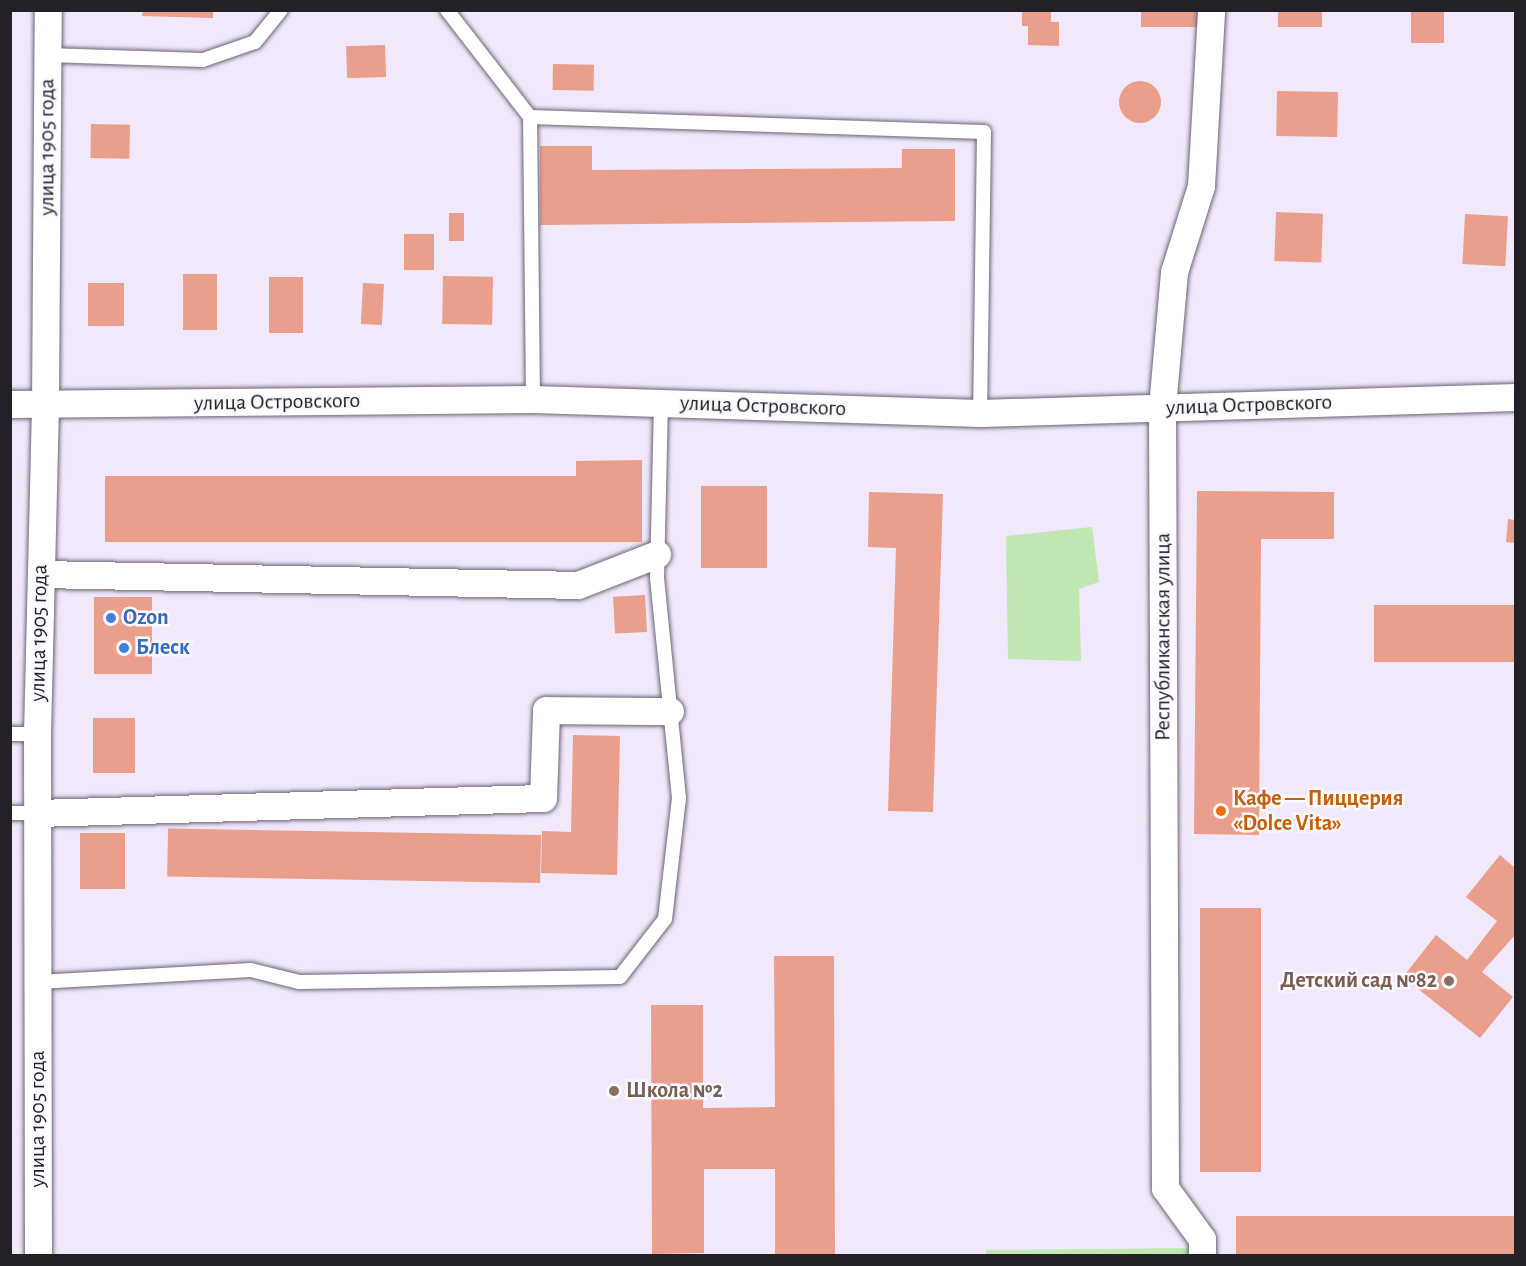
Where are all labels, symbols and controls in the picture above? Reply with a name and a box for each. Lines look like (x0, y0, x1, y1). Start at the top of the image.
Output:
street label: улица 1905 года (34, 78, 60, 216)
street label: улица Островского (194, 387, 360, 417)
street label: улица Островского (1166, 389, 1332, 421)
street label: улица Островского (680, 390, 846, 422)
street label: Республиканская улица (1150, 533, 1176, 741)
street label: улица 1905 года (25, 564, 53, 702)
place label: Ozon (123, 605, 169, 631)
marker: Ozon (104, 611, 118, 625)
place label: Блеск (136, 635, 190, 661)
marker: Блеск (117, 641, 131, 655)
place label: Кафе — Пиццерия «Dolce Vita» (1233, 785, 1403, 836)
marker: Кафе — Пиццерия «Dolce Vita» (1214, 804, 1228, 818)
place label: Детский сад №82 (1280, 968, 1437, 994)
marker: Детский сад №82 (1442, 974, 1456, 988)
street label: улица 1905 года (25, 1050, 51, 1188)
place label: Школа №2 (626, 1078, 723, 1104)
marker: Школа №2 (607, 1084, 621, 1098)

